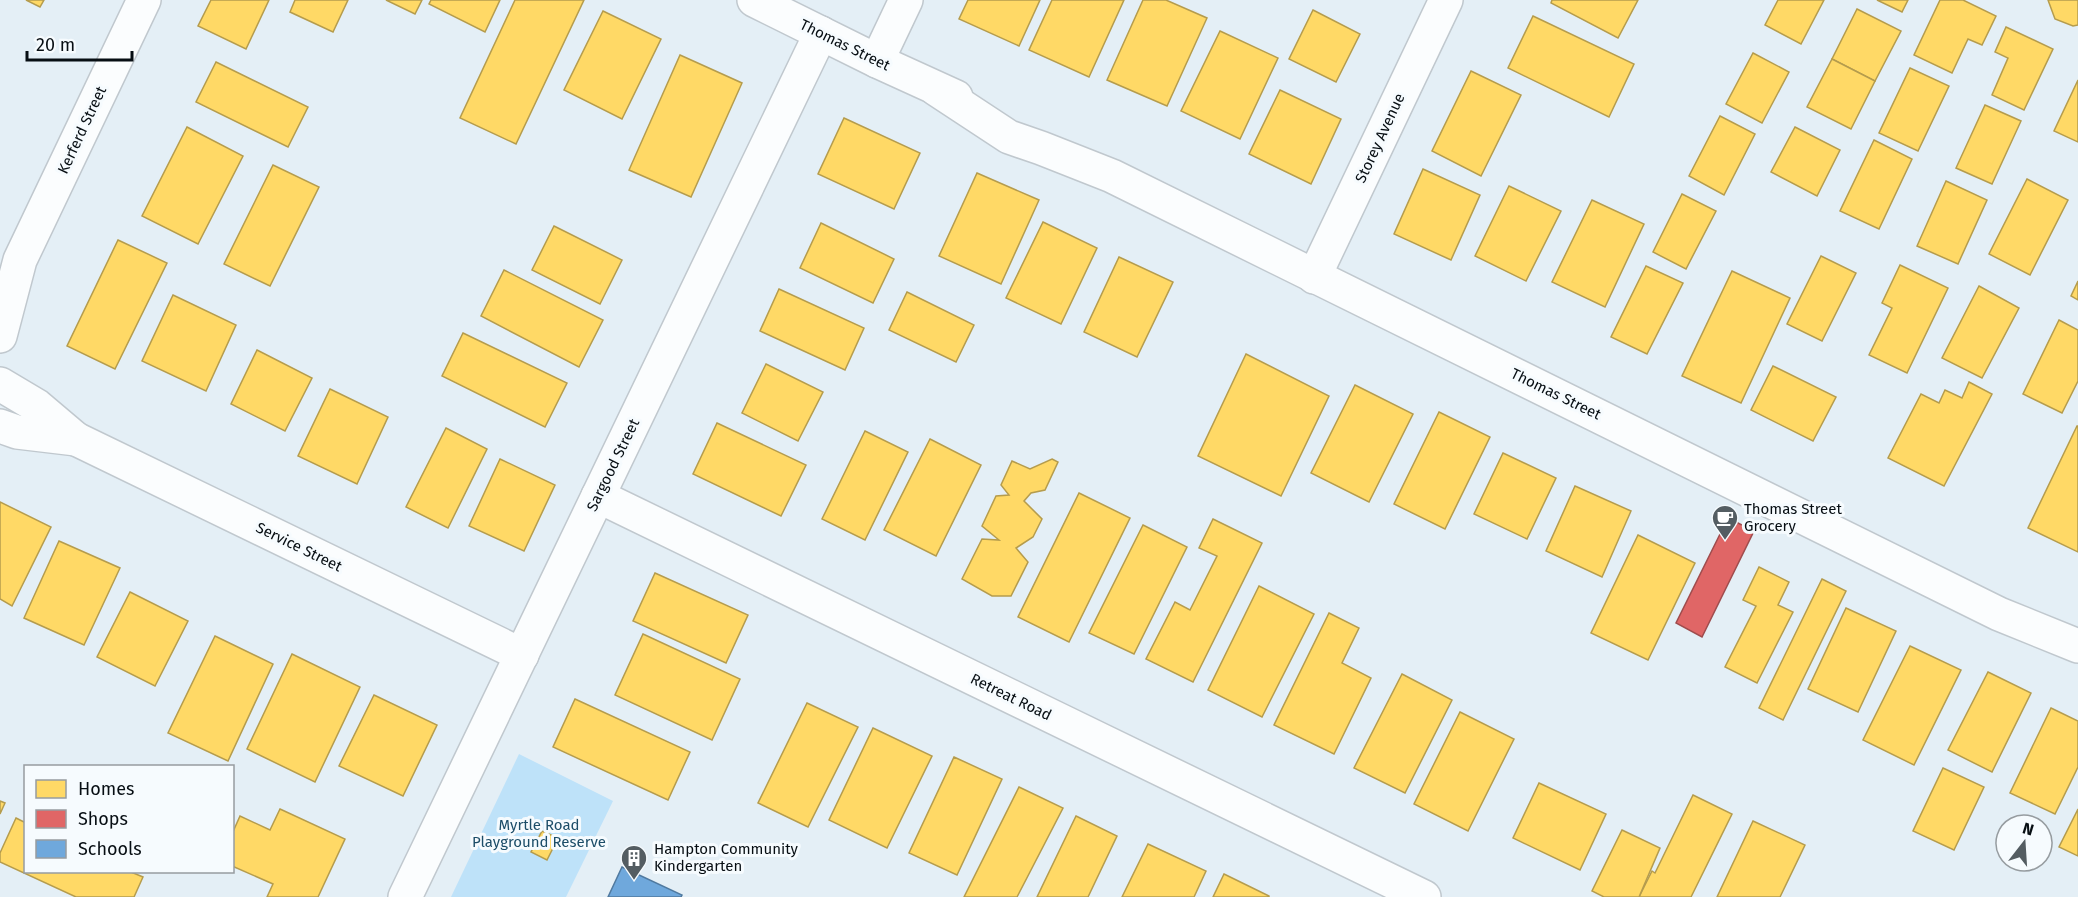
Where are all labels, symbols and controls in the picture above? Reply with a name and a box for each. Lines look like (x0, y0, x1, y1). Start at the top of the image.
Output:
street label: Thomas Street (797, 15, 893, 75)
scale bar (27, 24, 132, 62)
text: 20 m (36, 34, 75, 56)
street label: Kerferd Street (54, 83, 110, 177)
street label: Storey Avenue (1351, 90, 1409, 186)
street label: Thomas Street (1508, 364, 1604, 424)
street label: Sargood Street (583, 415, 643, 514)
place label: Thomas Street Grocery (1744, 500, 1842, 535)
cafe icon: Thomas Street Grocery (1710, 503, 1740, 541)
street label: Service Street (253, 518, 345, 576)
street label: Retreat Road (968, 670, 1054, 724)
legend (24, 765, 234, 873)
text: Homes (78, 778, 134, 800)
text: Shops (78, 808, 128, 830)
north arrow (1994, 813, 2054, 873)
park label: Myrtle Road Playground Reserve (472, 816, 606, 851)
text: N (2020, 818, 2036, 840)
text: Schools (78, 838, 142, 860)
place label: Hampton Community Kindergarten (654, 840, 799, 875)
building icon: Hampton Community Kindergarten (619, 843, 649, 881)

